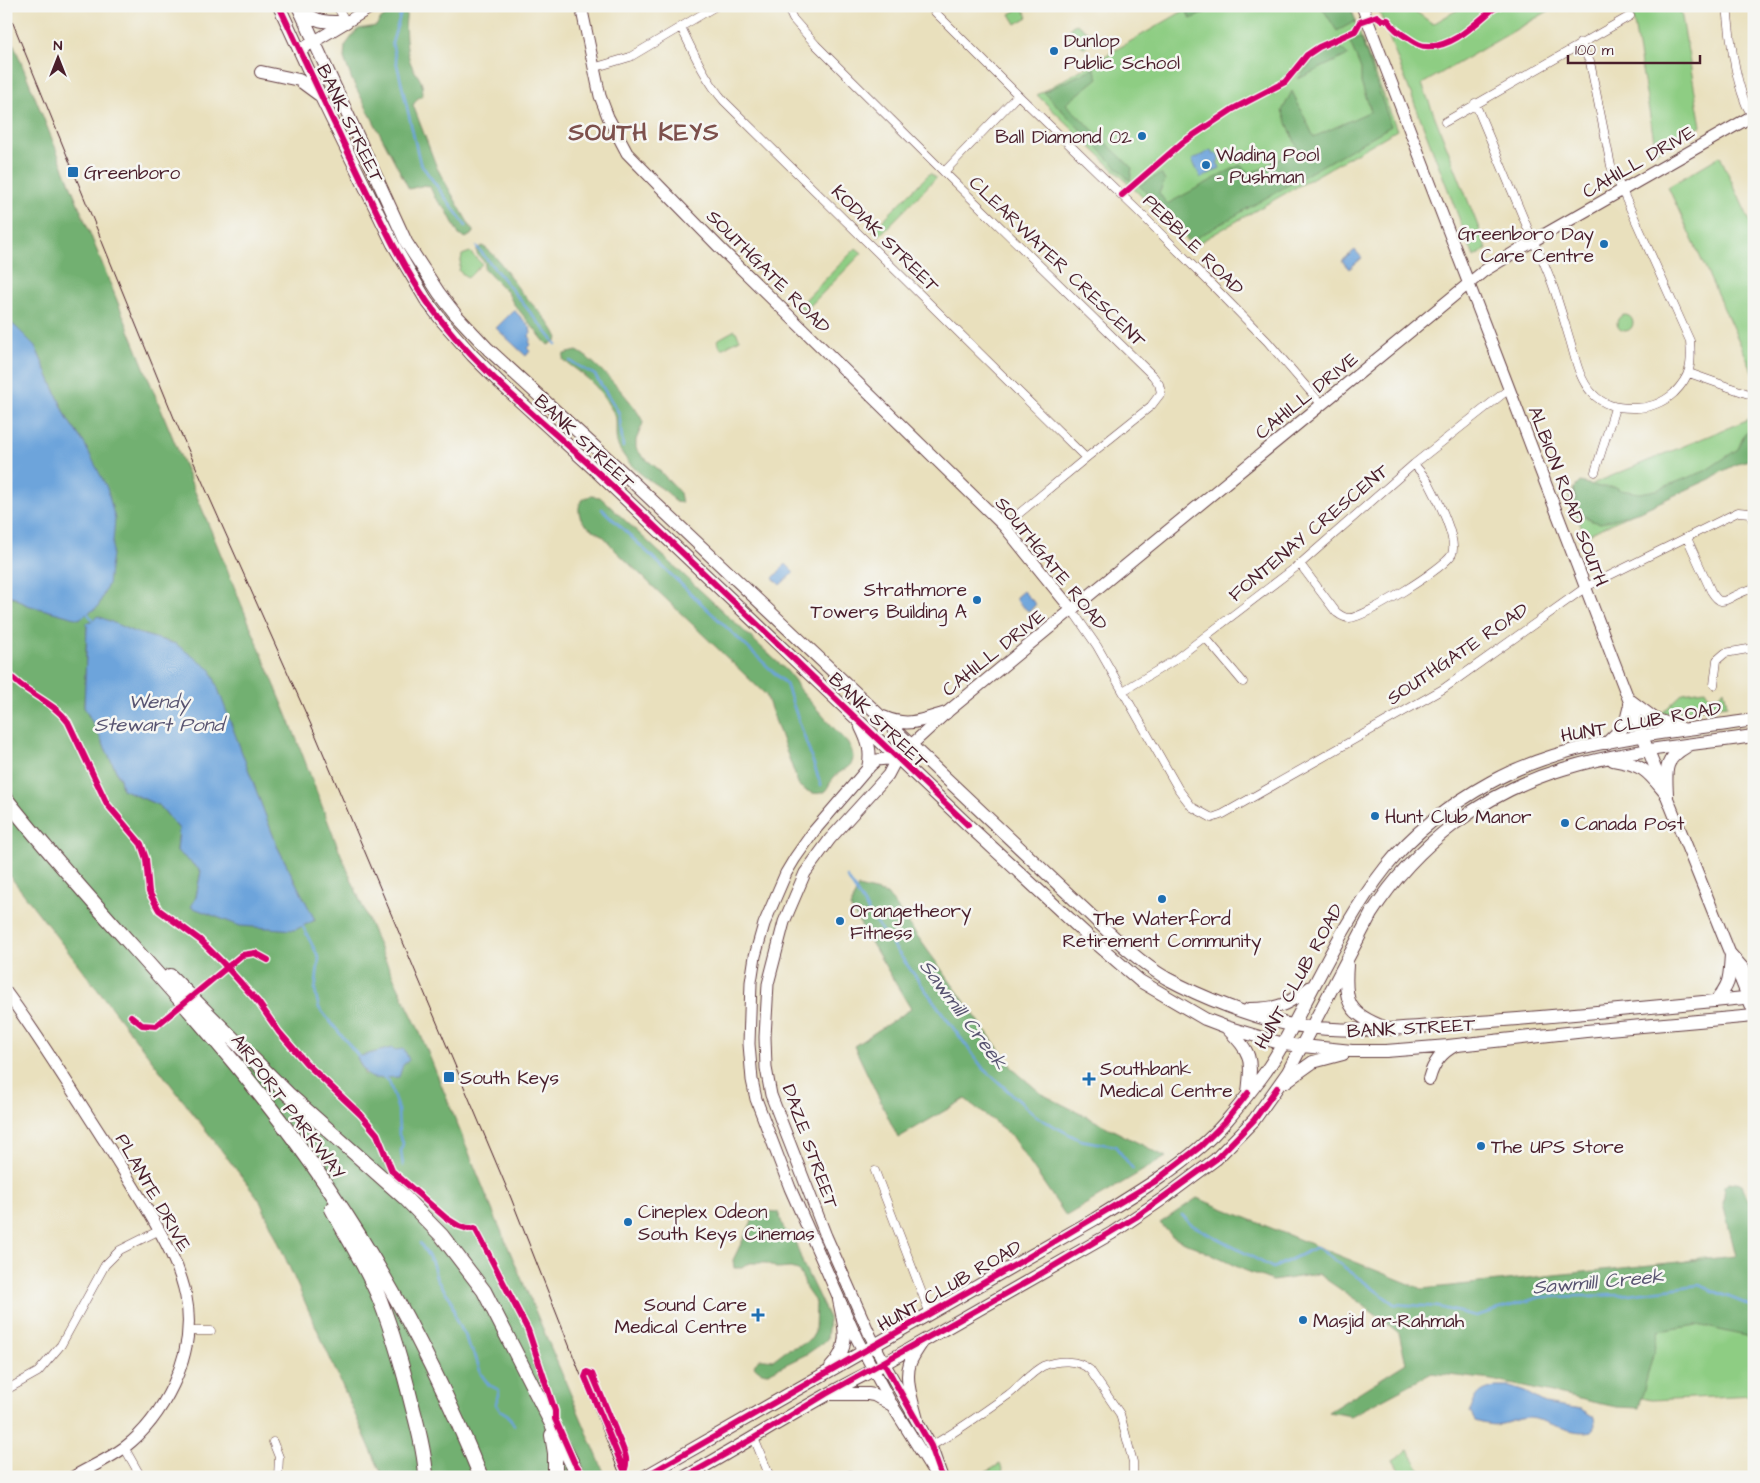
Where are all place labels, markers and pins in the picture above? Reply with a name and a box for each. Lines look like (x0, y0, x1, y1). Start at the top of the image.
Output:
place label: Dunlop Public School (1064, 28, 1180, 77)
marker: Dunlop Public School (1048, 45, 1060, 57)
place label: Ball Diamond 02 (995, 124, 1132, 151)
marker: Ball Diamond 02 (1136, 130, 1148, 142)
place label: Wading Pool - Pushman (1216, 142, 1320, 191)
marker: Wading Pool - Pushman (1200, 159, 1212, 171)
place label: Greenboro (84, 160, 181, 187)
marker: Greenboro (66, 165, 80, 179)
place label: Greenboro Day Care Centre (1458, 221, 1595, 270)
marker: Greenboro Day Care Centre (1598, 238, 1610, 250)
place label: Strathmore Towers Building A (810, 577, 967, 627)
marker: Strathmore Towers Building A (971, 594, 983, 606)
place label: Hunt Club Manor (1385, 804, 1532, 831)
marker: Hunt Club Manor (1369, 810, 1381, 822)
place label: Canada Post (1575, 811, 1685, 838)
marker: Canada Post (1559, 817, 1571, 829)
marker: The Waterford Retirement Community (1156, 893, 1168, 905)
place label: Orangetheory Fitness (850, 898, 972, 947)
place label: The Waterford Retirement Community (1063, 906, 1262, 956)
marker: Orangetheory Fitness (834, 915, 846, 927)
place label: Southbank Medical Centre (1100, 1056, 1233, 1105)
place label: South Keys (460, 1065, 559, 1093)
marker: South Keys (442, 1070, 456, 1084)
marker: Southbank Medical Centre (1082, 1072, 1096, 1086)
place label: The UPS Store (1491, 1134, 1624, 1161)
marker: The UPS Store (1475, 1140, 1487, 1152)
place label: Cineplex Odeon South Keys Cinemas (638, 1199, 815, 1249)
marker: Cineplex Odeon South Keys Cinemas (622, 1216, 634, 1228)
place label: Sound Care Medical Centre (614, 1292, 747, 1341)
marker: Sound Care Medical Centre (751, 1308, 765, 1322)
place label: Masjid ar-Rahmah (1313, 1308, 1465, 1335)
marker: Masjid ar-Rahmah (1297, 1314, 1309, 1326)

